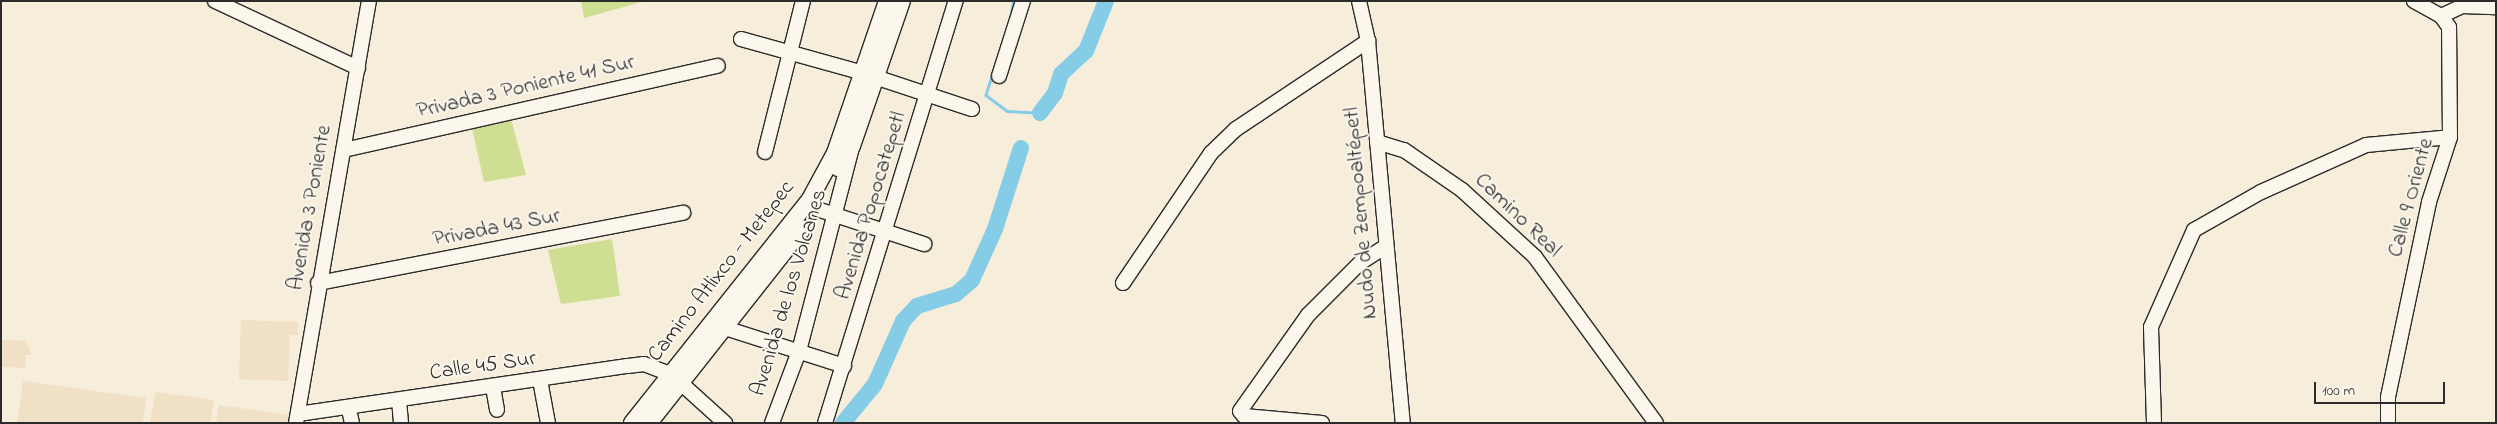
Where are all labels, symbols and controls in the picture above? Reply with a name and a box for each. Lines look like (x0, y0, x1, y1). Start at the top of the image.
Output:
street label: Privada 3 Poniente 41 Sur (414, 50, 638, 126)
street label: Nudo de Zempoaltépetl (1340, 106, 1384, 320)
street label: Avenida Popocatepetl (831, 109, 913, 303)
street label: Avenida 3 Poniente (283, 123, 339, 293)
street label: Calle 9 Oriente (2383, 136, 2441, 260)
street label: Camino Real (1468, 168, 1566, 264)
street label: Camino Atlixco - Metepec (643, 176, 801, 368)
street label: Avenida de los Volcanes (746, 186, 834, 400)
street label: Privada 43 Sur (431, 204, 563, 254)
street label: Calle 45 Sur (428, 346, 538, 388)
scale bar (2317, 372, 2448, 404)
text: 100 m (2322, 380, 2355, 402)

